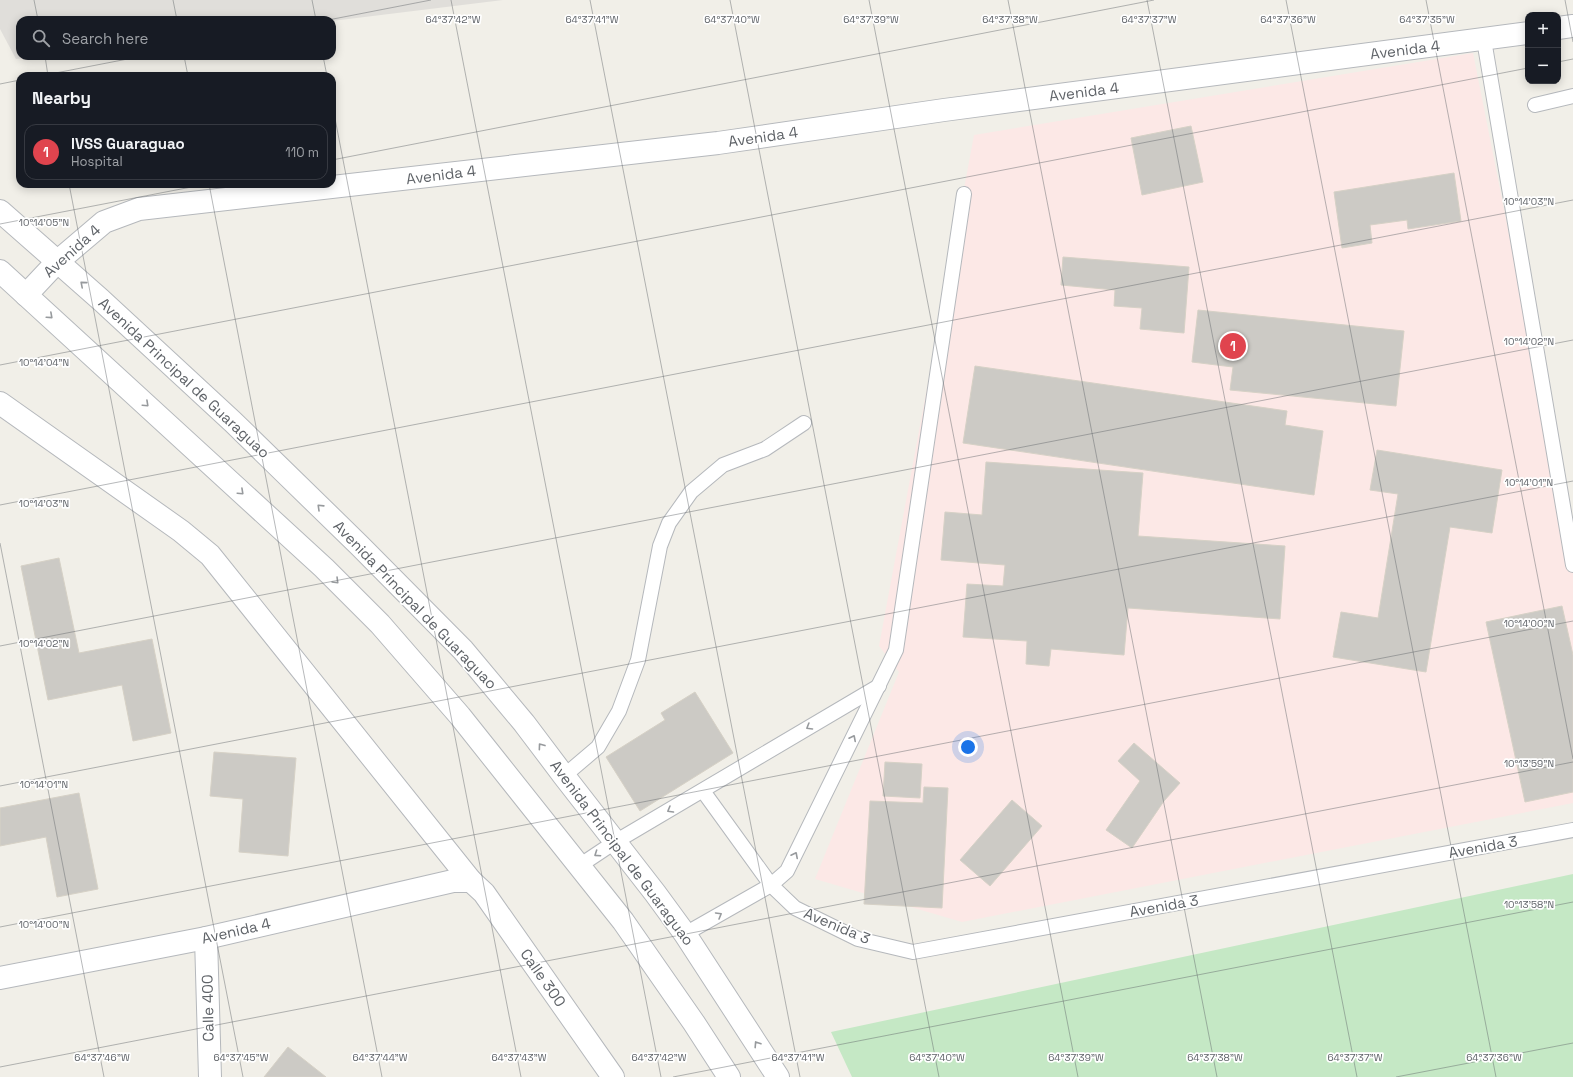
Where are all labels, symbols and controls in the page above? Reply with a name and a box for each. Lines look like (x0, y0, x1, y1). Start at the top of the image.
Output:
map controls (1525, 12, 1561, 84)
button: + (1525, 12, 1561, 48)
text: 64°37'42"W (425, 13, 481, 26)
text: 64°37'41"W (565, 13, 619, 26)
text: 64°37'40"W (704, 13, 760, 26)
text: 64°37'39"W (843, 13, 899, 26)
text: 64°37'38"W (982, 13, 1038, 26)
text: 64°37'37"W (1121, 13, 1177, 26)
text: 64°37'36"W (1260, 13, 1316, 26)
text: 64°37'35"W (1399, 13, 1455, 26)
search box (16, 16, 336, 60)
icon: search (30, 27, 52, 49)
text: Search here (62, 29, 148, 48)
street label: Avenida 4 (1369, 36, 1441, 63)
button: − (1525, 48, 1561, 84)
street label: Avenida 4 (1048, 78, 1120, 105)
text: Nearby (32, 87, 91, 109)
street label: Avenida 4 (727, 122, 799, 151)
text: IVSS Guaraguao (71, 134, 185, 153)
text: 1 (43, 144, 49, 161)
text: 110 m (285, 144, 319, 161)
text: Hospital (71, 153, 123, 170)
street label: Avenida 4 (405, 161, 477, 188)
text: 10°14'03"N (1504, 195, 1554, 208)
text: 10°14'05"N (19, 216, 69, 229)
street label: Avenida 4 (39, 220, 104, 281)
one-way arrow (80, 282, 87, 289)
street label: Avenida Principal de Guaraguao (95, 293, 274, 462)
one-way arrow (45, 311, 53, 319)
pin: 1 (1220, 331, 1246, 361)
text: 10°14'02"N (1504, 335, 1554, 348)
text: 10°14'04"N (19, 356, 69, 369)
one-way arrow (141, 399, 148, 406)
text: 10°14'01"N (1505, 476, 1553, 489)
one-way arrow (236, 487, 244, 495)
text: 10°14'03"N (19, 497, 69, 510)
one-way arrow (317, 504, 325, 512)
street label: Avenida Principal de Guaraguao (330, 516, 501, 693)
one-way arrow (331, 576, 339, 584)
text: 10°14'00"N (1504, 617, 1554, 630)
text: 10°14'02"N (19, 637, 69, 650)
one-way arrow (806, 723, 813, 730)
one-way arrow (848, 735, 856, 743)
your location (958, 737, 978, 757)
one-way arrow (539, 744, 546, 751)
street label: Avenida Principal de Guaraguao (546, 756, 698, 949)
text: 10°13'59"N (1504, 757, 1554, 770)
text: 10°14'01"N (20, 778, 68, 791)
one-way arrow (666, 806, 674, 813)
street label: Avenida 3 (1447, 831, 1519, 862)
one-way arrow (594, 849, 601, 857)
one-way arrow (790, 851, 798, 859)
street label: Avenida 3 (1128, 890, 1200, 921)
text: 10°13'58"N (1504, 898, 1554, 911)
street label: Avenida 3 (801, 903, 873, 948)
street label: Avenida 4 (200, 913, 272, 948)
one-way arrow (715, 913, 722, 920)
text: 10°14'00"N (19, 918, 69, 931)
street label: Calle 300 (517, 945, 570, 1010)
street label: Calle 400 (197, 974, 218, 1042)
one-way arrow (754, 1041, 762, 1048)
text: 64°37'46"W (74, 1051, 130, 1064)
text: 64°37'45"W (213, 1051, 269, 1064)
text: 64°37'44"W (352, 1051, 408, 1064)
text: 64°37'43"W (491, 1051, 547, 1064)
text: 64°37'42"W (631, 1051, 687, 1064)
text: 64°37'41"W (771, 1051, 825, 1064)
text: 64°37'40"W (909, 1051, 965, 1064)
text: 64°37'39"W (1048, 1051, 1104, 1064)
text: 64°37'38"W (1187, 1051, 1243, 1064)
text: 64°37'37"W (1327, 1051, 1383, 1064)
text: 64°37'36"W (1466, 1051, 1522, 1064)

